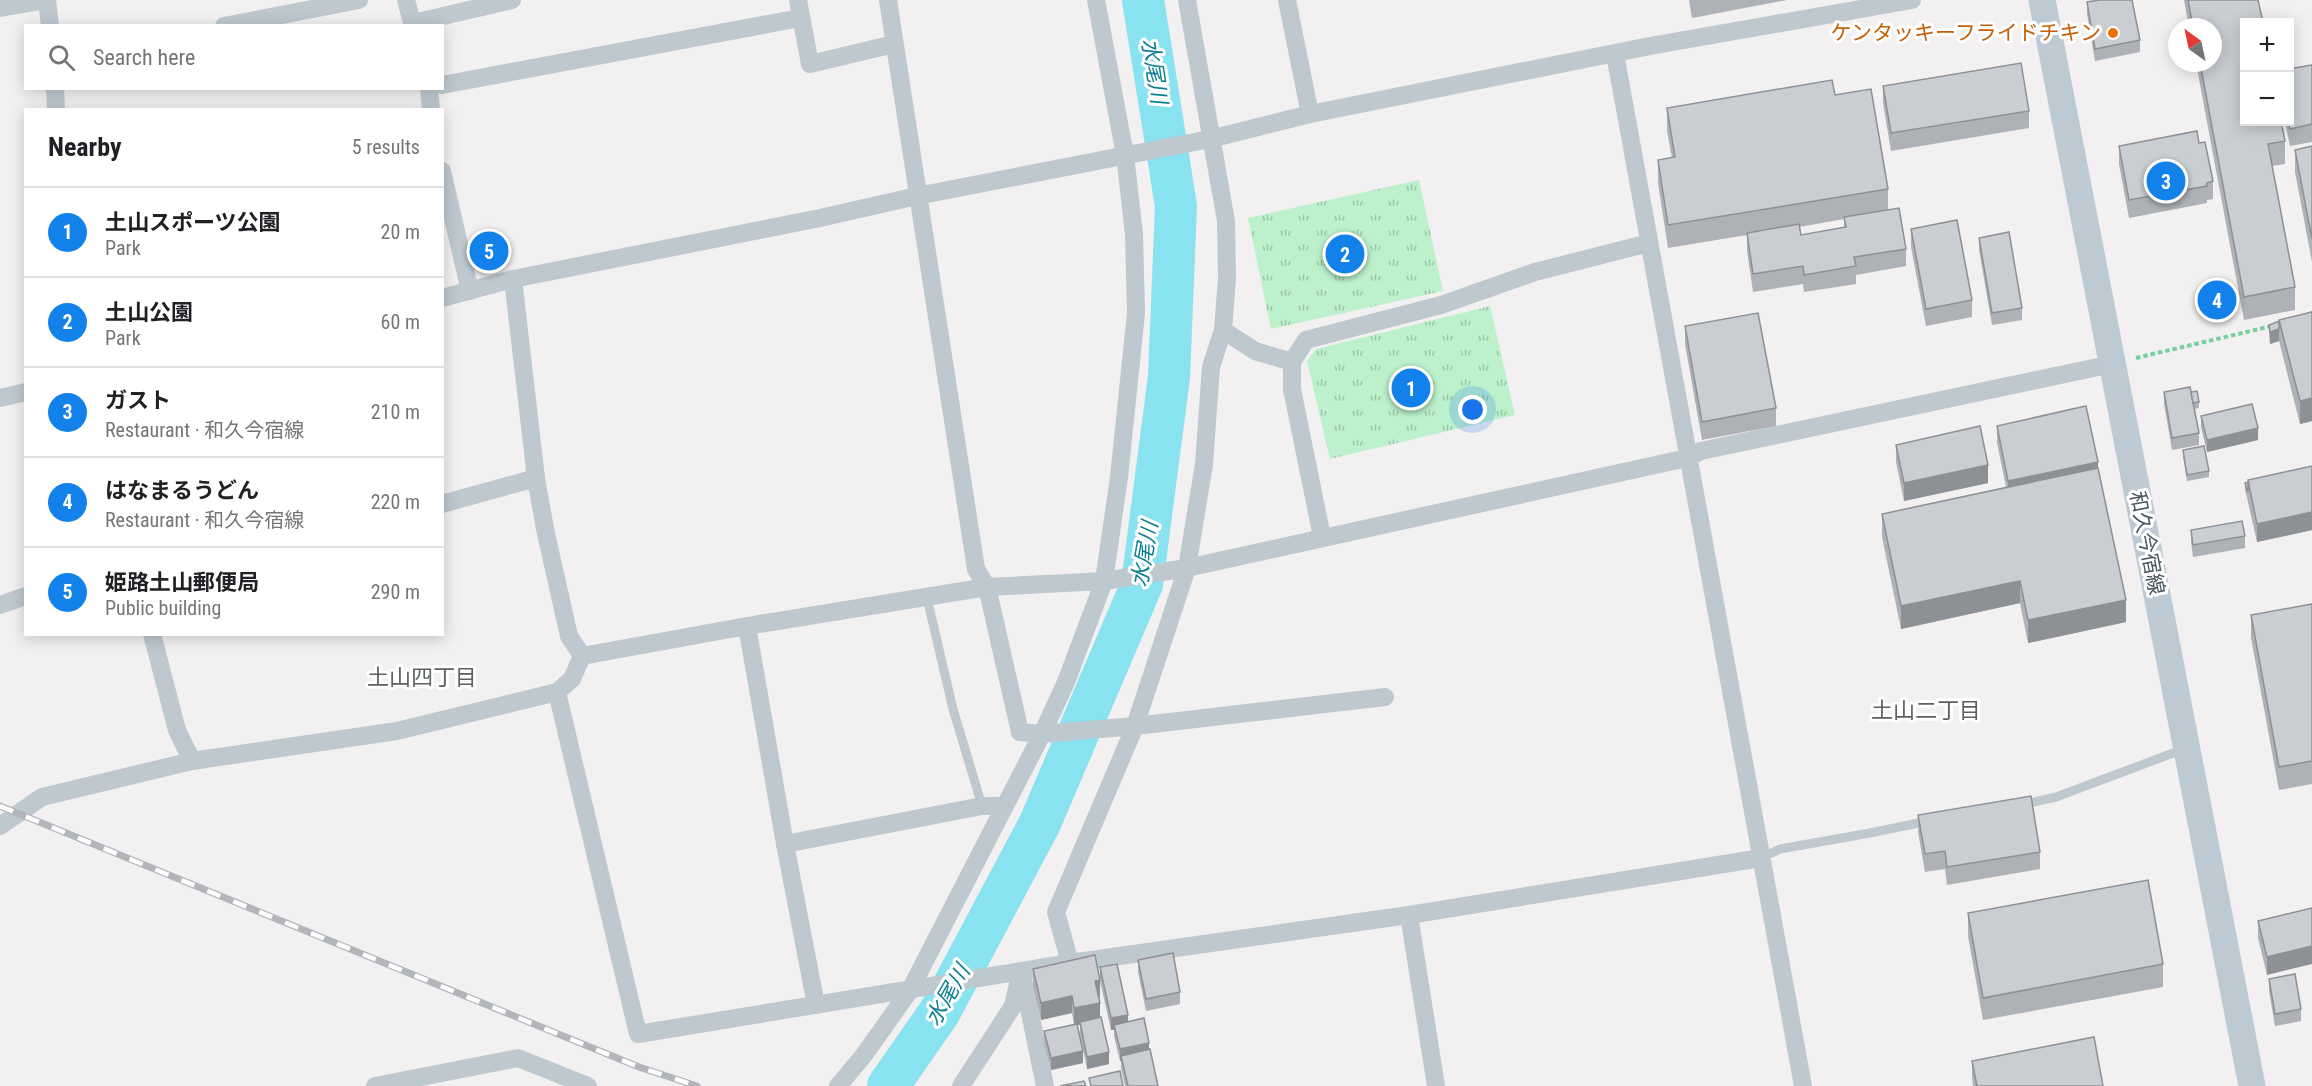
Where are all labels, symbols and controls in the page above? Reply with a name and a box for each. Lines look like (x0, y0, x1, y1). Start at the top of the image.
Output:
north arrow (2168, 18, 2222, 72)
map controls (2240, 18, 2294, 126)
button: + (2240, 18, 2294, 72)
place label: ケンタッキーフライドチキン (1831, 21, 2101, 45)
search box (24, 24, 444, 90)
marker: ケンタッキーフライドチキン (2106, 26, 2120, 40)
water label: 水尾川 (1137, 37, 1172, 108)
icon: search (45, 41, 78, 74)
text: Search here (93, 45, 195, 70)
button: − (2240, 72, 2294, 126)
text: Nearby (48, 132, 122, 162)
text: 5 results (352, 135, 420, 159)
pin: 3 (2146, 158, 2186, 204)
text: 土山スポーツ公園 (105, 210, 281, 235)
text: 1 (62, 220, 73, 244)
text: 20 m (381, 220, 420, 244)
pin: 5 (470, 228, 508, 274)
pin: 2 (1326, 232, 1364, 276)
text: Park (105, 236, 141, 260)
pin: 4 (2198, 278, 2236, 322)
text: 土山公園 (105, 300, 193, 325)
text: 2 (62, 310, 73, 334)
text: 60 m (381, 310, 420, 334)
text: Park (105, 326, 141, 350)
pin: 1 (1392, 366, 1430, 410)
text: ガスト (105, 388, 171, 413)
your location (1458, 395, 1487, 424)
text: 3 (62, 400, 73, 424)
text: 210 m (371, 400, 420, 424)
text: Restaurant · 和久今宿線 (105, 418, 304, 442)
text: はなまるうどん (105, 478, 259, 503)
street label: 和久今宿線 (2125, 489, 2169, 597)
text: 4 (62, 490, 73, 514)
text: 220 m (371, 490, 420, 514)
text: Restaurant · 和久今宿線 (105, 508, 304, 532)
water label: 水尾川 (1126, 517, 1163, 589)
text: 姫路土山郵便局 (105, 570, 259, 595)
text: 5 (62, 580, 73, 604)
text: 290 m (371, 580, 420, 604)
text: Public building (105, 596, 221, 620)
district label: 土山四丁目 (367, 665, 477, 690)
district label: 土山二丁目 (1871, 698, 1981, 723)
water label: 水尾川 (920, 959, 976, 1030)

